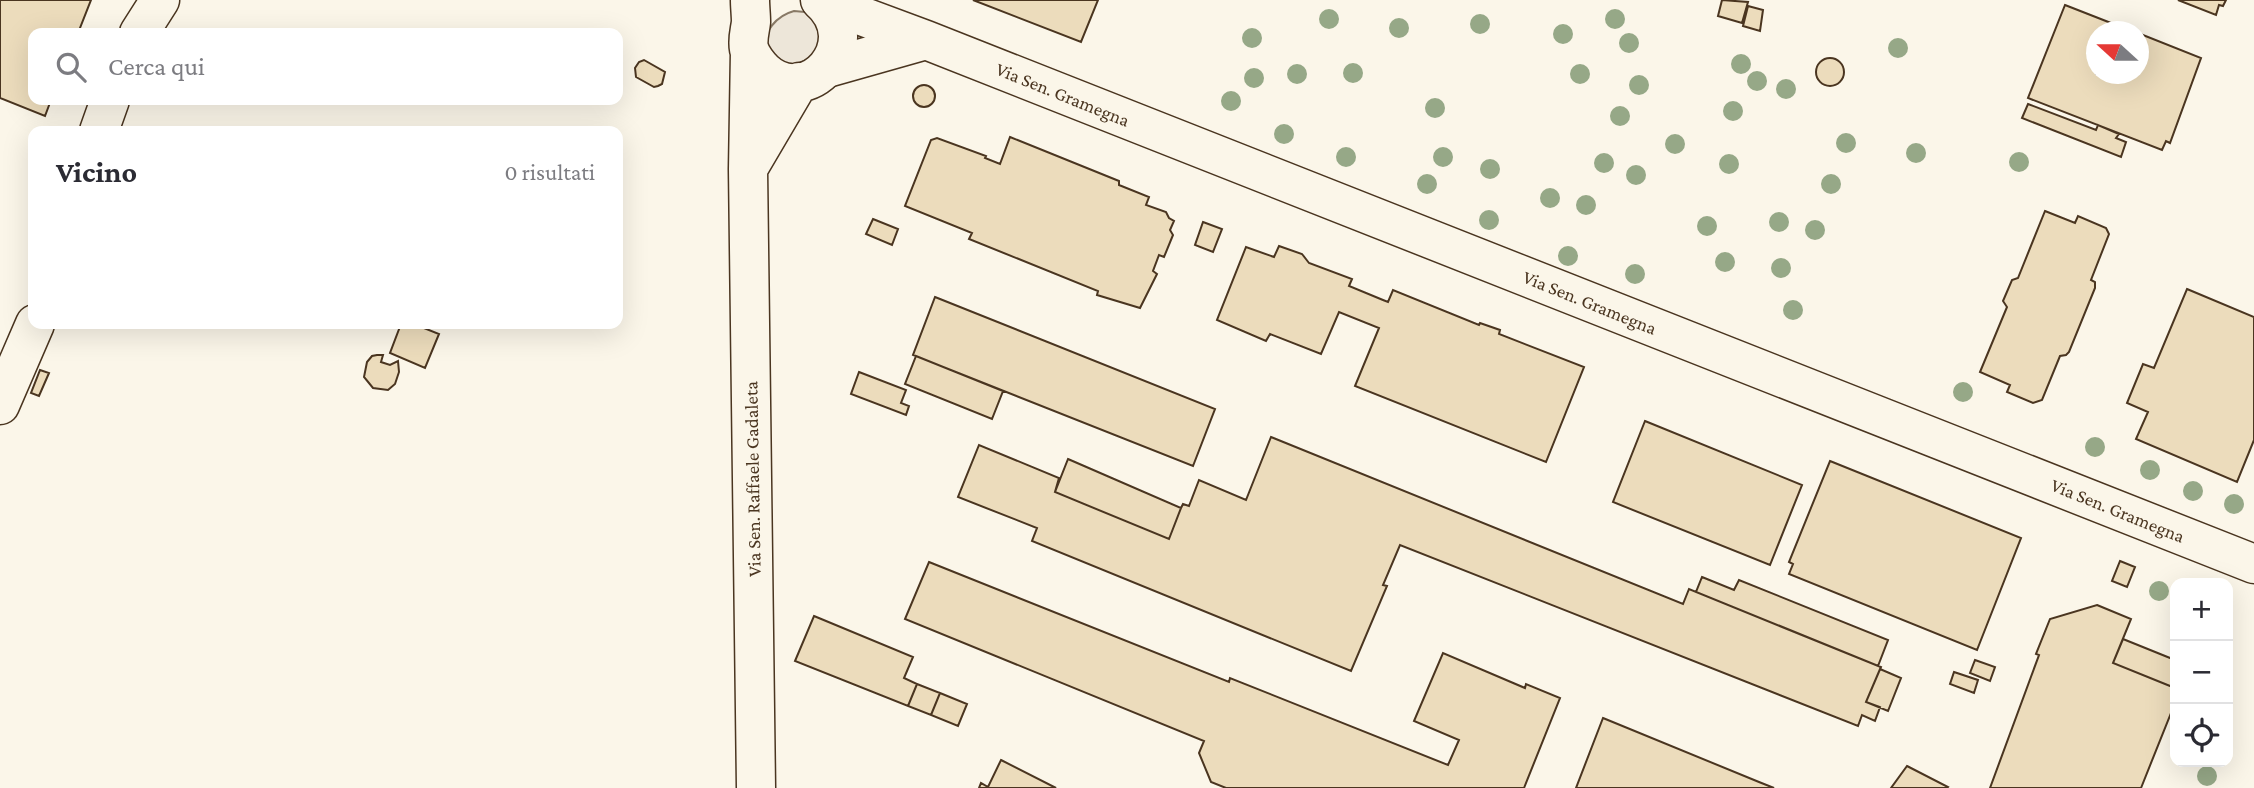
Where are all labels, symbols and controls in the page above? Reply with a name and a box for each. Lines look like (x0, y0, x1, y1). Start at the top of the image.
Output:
north arrow (2086, 21, 2149, 84)
search box (28, 28, 623, 105)
icon: search (52, 48, 90, 86)
text: Cerca qui (108, 52, 205, 81)
street label: Via Sen. Gramegna (993, 58, 1133, 131)
text: Vicino (56, 155, 137, 188)
text: 0 risultati (504, 159, 595, 185)
street label: Via Sen. Gramegna (1520, 266, 1660, 339)
street label: Via Sen. Raffaele Gadaleta (740, 381, 765, 577)
street label: Via Sen. Gramegna (2048, 474, 2188, 547)
map controls (2170, 578, 2233, 767)
button: + (2170, 578, 2233, 641)
button: − (2170, 641, 2233, 704)
button: locate (2170, 704, 2233, 767)

